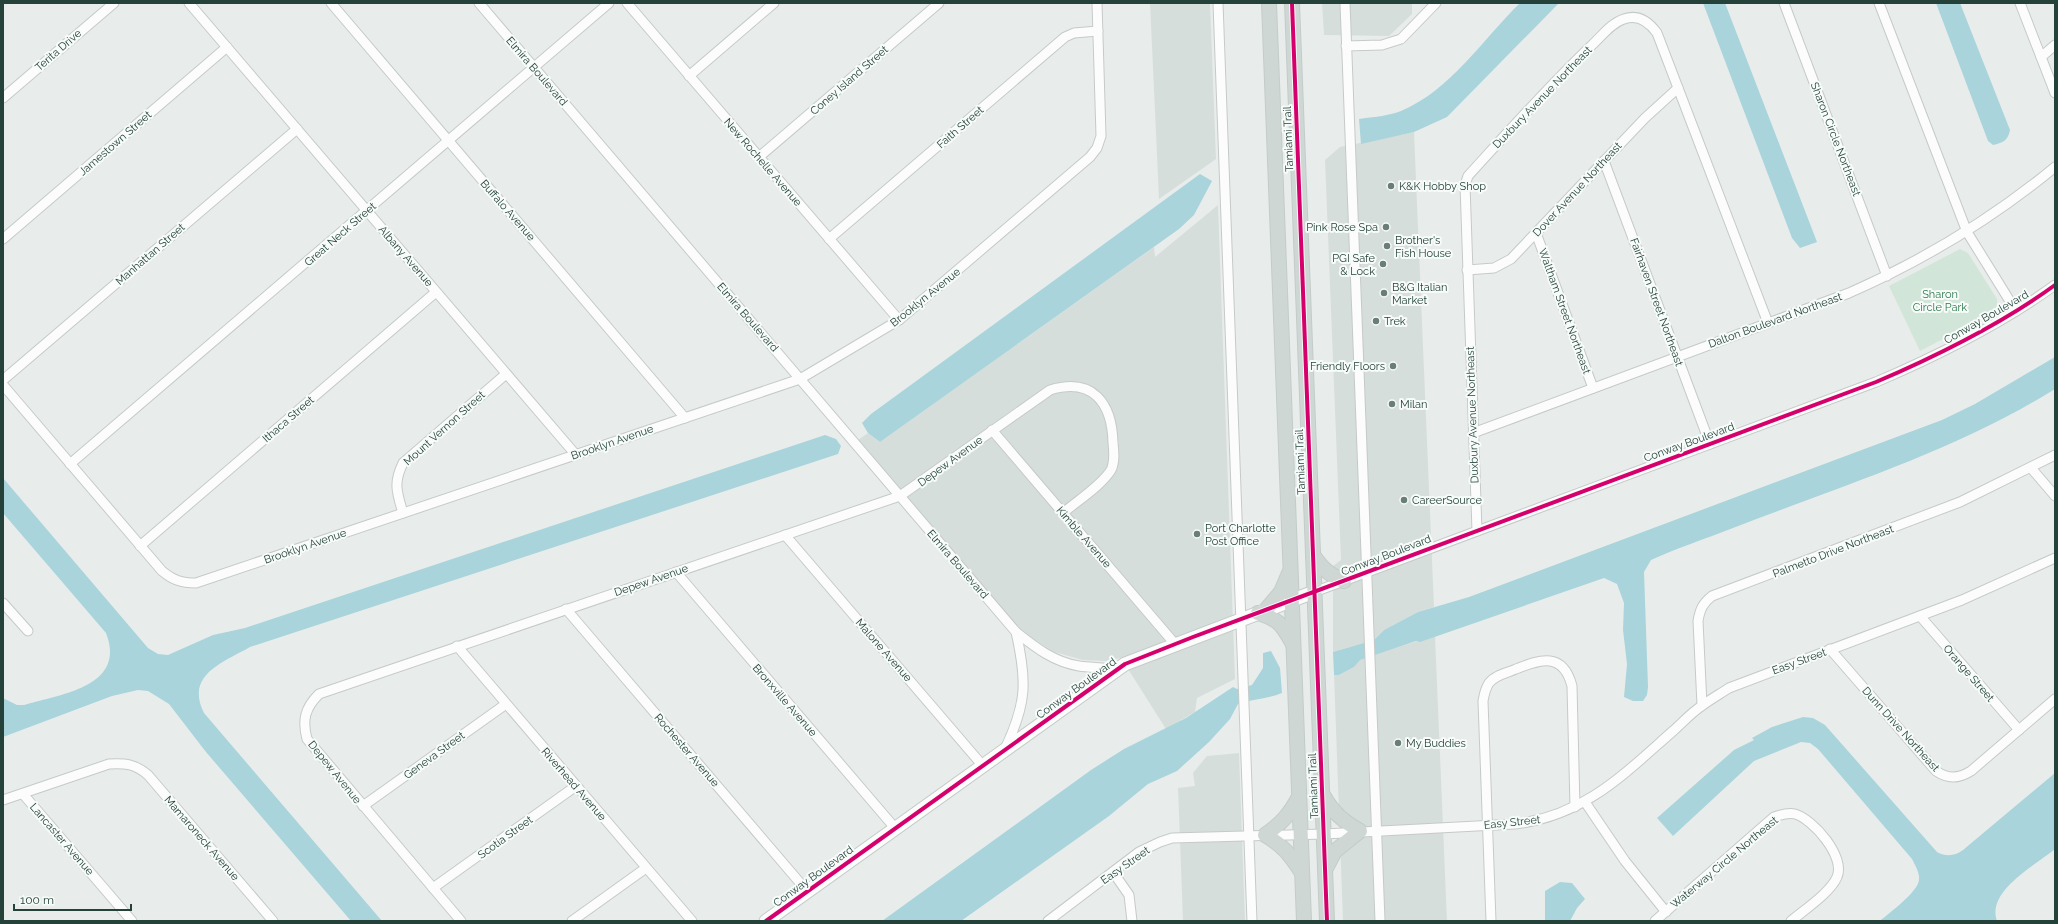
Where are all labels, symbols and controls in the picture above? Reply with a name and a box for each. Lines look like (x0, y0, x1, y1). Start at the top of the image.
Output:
street label: Terita Drive (33, 26, 84, 74)
street label: Elmira Boulevard (503, 34, 570, 108)
street label: Coney Island Street (808, 43, 891, 118)
street label: Duxbury Avenue Northeast (1490, 43, 1595, 151)
street label: Sharon Circle Northeast (1808, 80, 1863, 198)
street label: Faith Street (934, 103, 987, 151)
street label: Tamiami Trail (1281, 106, 1296, 172)
street label: Jamestown Street (76, 108, 154, 178)
street label: New Rochelle Avenue (721, 116, 805, 209)
street label: Dover Avenue Northeast (1530, 139, 1625, 239)
street label: Buffalo Avenue (478, 177, 538, 244)
place label: K&K Hobby Shop (1399, 180, 1486, 193)
marker: K&K Hobby Shop (1386, 181, 1396, 191)
street label: Great Neck Street (302, 200, 379, 269)
street label: Manhattan Street (113, 221, 188, 288)
place label: Pink Rose Spa (1306, 221, 1378, 234)
marker: Pink Rose Spa (1381, 222, 1391, 232)
street label: Albany Avenue (376, 223, 436, 290)
place label: Brother's Fish House (1395, 234, 1452, 260)
street label: Fairhaven Street Northeast (1627, 236, 1686, 368)
marker: Brother's Fish House (1382, 241, 1392, 251)
street label: Waltham Street Northeast (1536, 247, 1593, 376)
place label: PGI Safe & Lock (1332, 252, 1376, 278)
marker: PGI Safe & Lock (1378, 259, 1388, 269)
street label: Brooklyn Avenue (888, 265, 963, 330)
street label: Elmira Boulevard (714, 280, 781, 354)
place label: B&G Italian Market (1392, 281, 1448, 307)
marker: B&G Italian Market (1379, 288, 1389, 298)
park label: Sharon Circle Park (1913, 288, 1967, 314)
street label: Conway Boulevard (1942, 288, 2031, 347)
street label: Dalton Boulevard Northeast (1707, 290, 1844, 351)
place label: Trek (1384, 315, 1406, 328)
marker: Trek (1371, 316, 1381, 326)
street label: Duxbury Avenue Northeast (1464, 346, 1481, 484)
place label: Friendly Floors (1310, 360, 1385, 373)
marker: Friendly Floors (1388, 361, 1398, 371)
street label: Mount Vernon Street (401, 388, 488, 468)
street label: Ithaca Street (260, 393, 317, 445)
place label: Milan (1400, 398, 1427, 411)
marker: Milan (1387, 399, 1397, 409)
street label: Conway Boulevard (1642, 420, 1736, 465)
street label: Brooklyn Avenue (569, 422, 656, 463)
street label: Tamiami Trail (1293, 429, 1308, 495)
street label: Depew Avenue (915, 433, 986, 489)
place label: CareerSource (1412, 494, 1482, 507)
marker: CareerSource (1399, 495, 1409, 505)
street label: Kimble Avenue (1053, 504, 1114, 571)
place label: Port Charlotte Post Office (1205, 522, 1276, 548)
street label: Palmetto Drive Northeast (1771, 522, 1896, 581)
street label: Brooklyn Avenue (262, 526, 349, 567)
street label: Elmira Boulevard (924, 527, 991, 601)
marker: Port Charlotte Post Office (1192, 529, 1202, 539)
street label: Conway Boulevard (1339, 532, 1433, 579)
street label: Depew Avenue (613, 562, 690, 599)
street label: Malone Avenue (853, 616, 915, 685)
street label: Orange Street (1940, 642, 1997, 705)
street label: Easy Street (1770, 646, 1828, 677)
street label: Conway Boulevard (1034, 655, 1119, 722)
street label: Bronxville Avenue (750, 662, 820, 739)
street label: Dunn Drive Northeast (1859, 684, 1942, 775)
street label: Rochester Avenue (651, 711, 722, 790)
street label: Geneva Street (401, 729, 468, 782)
place label: My Buddies (1406, 737, 1466, 750)
street label: Depew Avenue (305, 738, 364, 807)
marker: My Buddies (1393, 738, 1403, 748)
street label: Riverhead Avenue (538, 745, 609, 824)
street label: Tamiami Trail (1306, 753, 1321, 819)
street label: Mamaroneck Avenue (161, 793, 242, 884)
street label: Lancaster Avenue (27, 801, 97, 878)
street label: Scotia Street (475, 813, 535, 862)
street label: Easy Street (1483, 813, 1541, 832)
street label: Waterway Circle Northeast (1668, 813, 1781, 911)
street label: Conway Boulevard (771, 843, 856, 910)
street label: Easy Street (1098, 844, 1153, 887)
scale bar (14, 886, 131, 912)
text: 100 m (20, 893, 54, 907)

